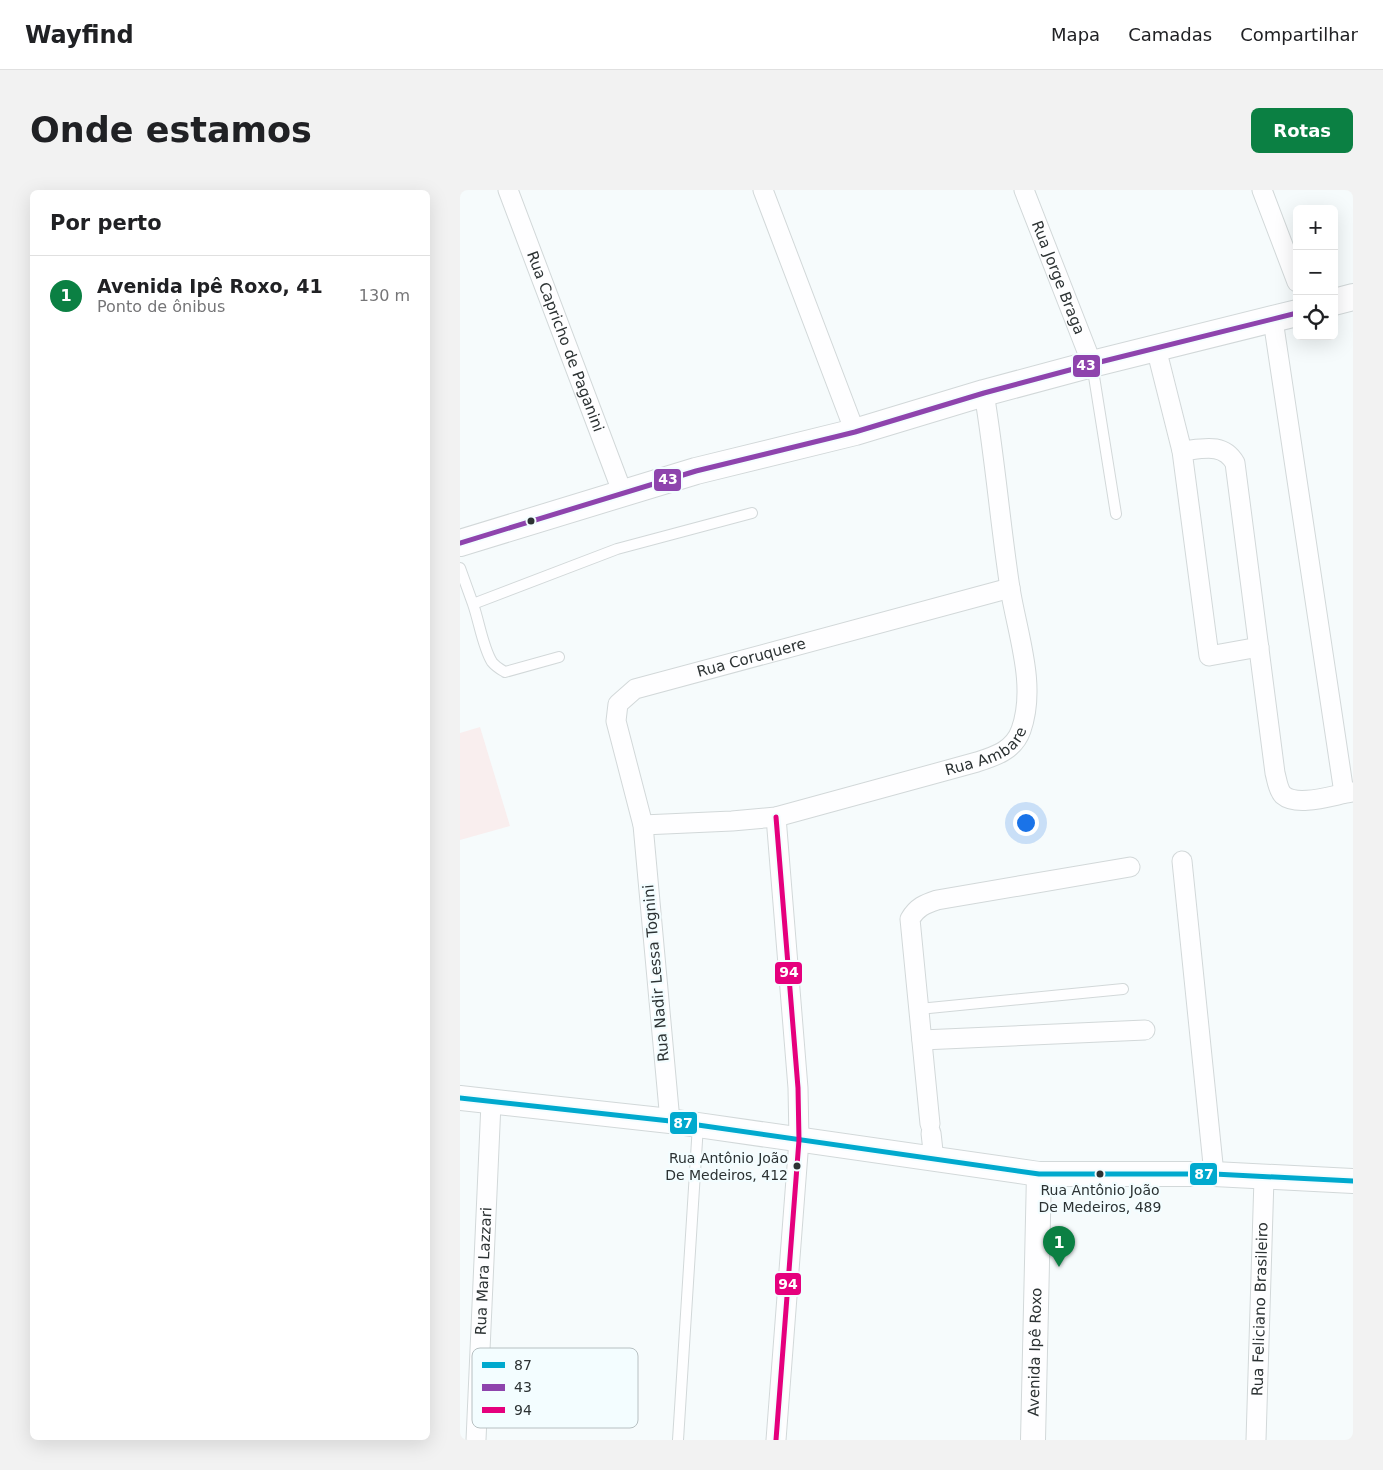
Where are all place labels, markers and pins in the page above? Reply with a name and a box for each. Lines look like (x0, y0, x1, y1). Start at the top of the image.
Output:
unlabelled marker (526, 516, 536, 526)
place label: Rua Antônio João De Medeiros, 412 (665, 1150, 788, 1183)
marker: Rua Antônio João De Medeiros, 412 (792, 1161, 802, 1171)
marker: Rua Antônio João De Medeiros, 489 (1095, 1169, 1105, 1179)
place label: Rua Antônio João De Medeiros, 489 (1039, 1182, 1161, 1215)
pin: 1 (1043, 1226, 1075, 1267)

